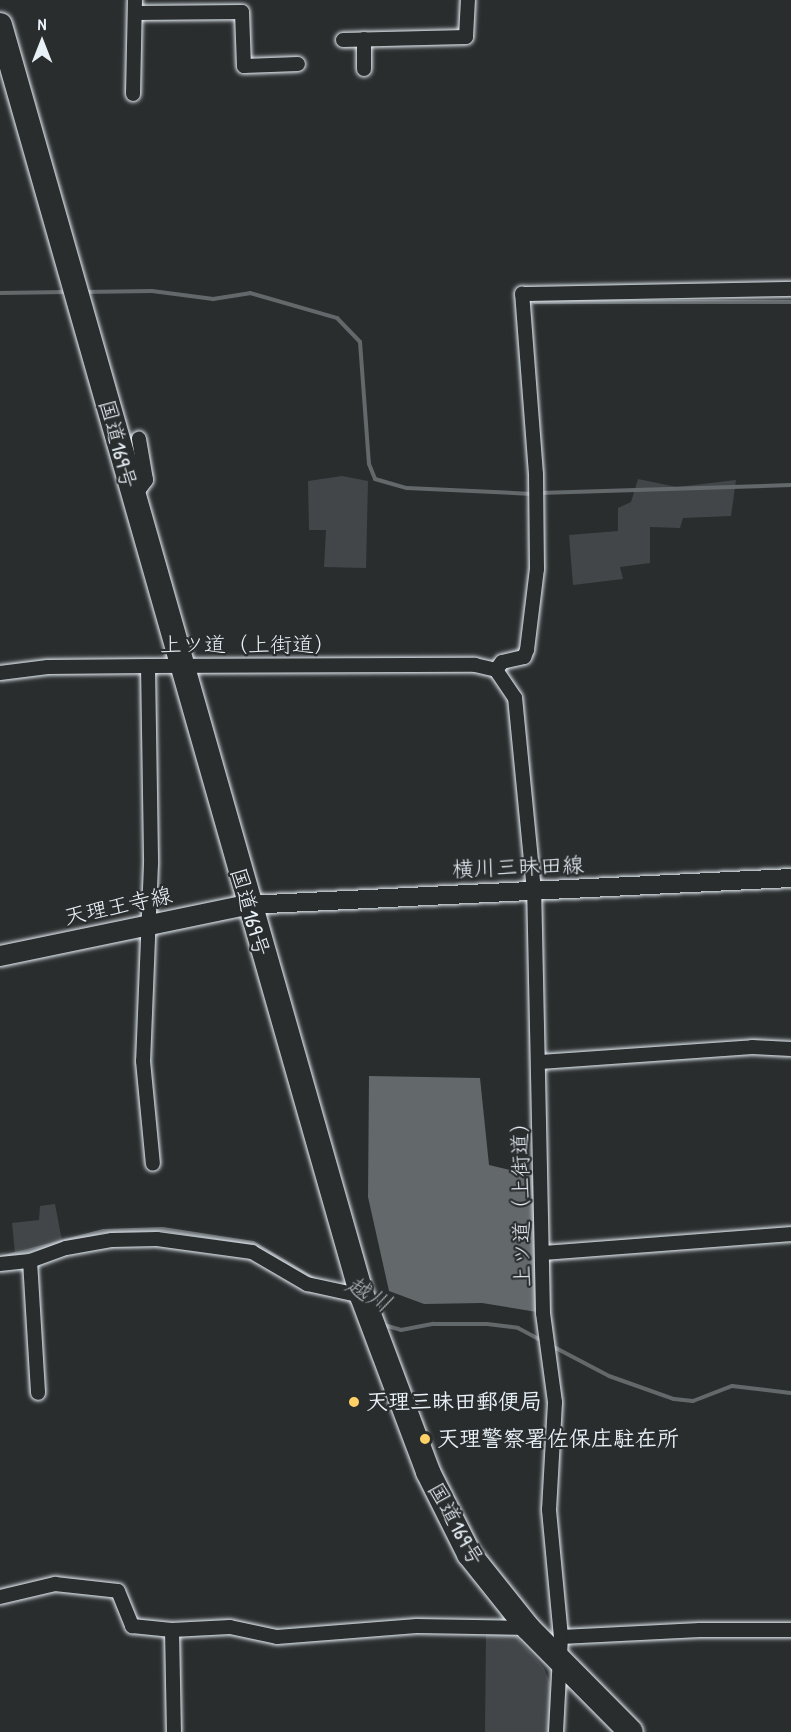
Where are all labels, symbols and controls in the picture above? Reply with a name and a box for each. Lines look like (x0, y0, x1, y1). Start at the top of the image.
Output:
north arrow (12, 12, 72, 72)
text: N (38, 13, 46, 35)
street label: 国道169号 (93, 397, 143, 491)
street label: 上ツ道（上街道） (160, 632, 336, 658)
street label: 横川三昧田線 (452, 852, 584, 882)
street label: 国道169号 (225, 865, 275, 959)
street label: 天理王寺線 (61, 882, 175, 930)
street label: 上ツ道（上街道） (506, 1111, 536, 1287)
water label: 越川 (341, 1270, 397, 1318)
place label: 天理三昧田郵便局 (366, 1389, 542, 1415)
marker: 天理三昧田郵便局 (347, 1395, 361, 1409)
place label: 天理警察署佐保庄駐在所 (437, 1426, 679, 1452)
marker: 天理警察署佐保庄駐在所 (418, 1432, 432, 1446)
street label: 国道169号 (422, 1478, 490, 1570)

